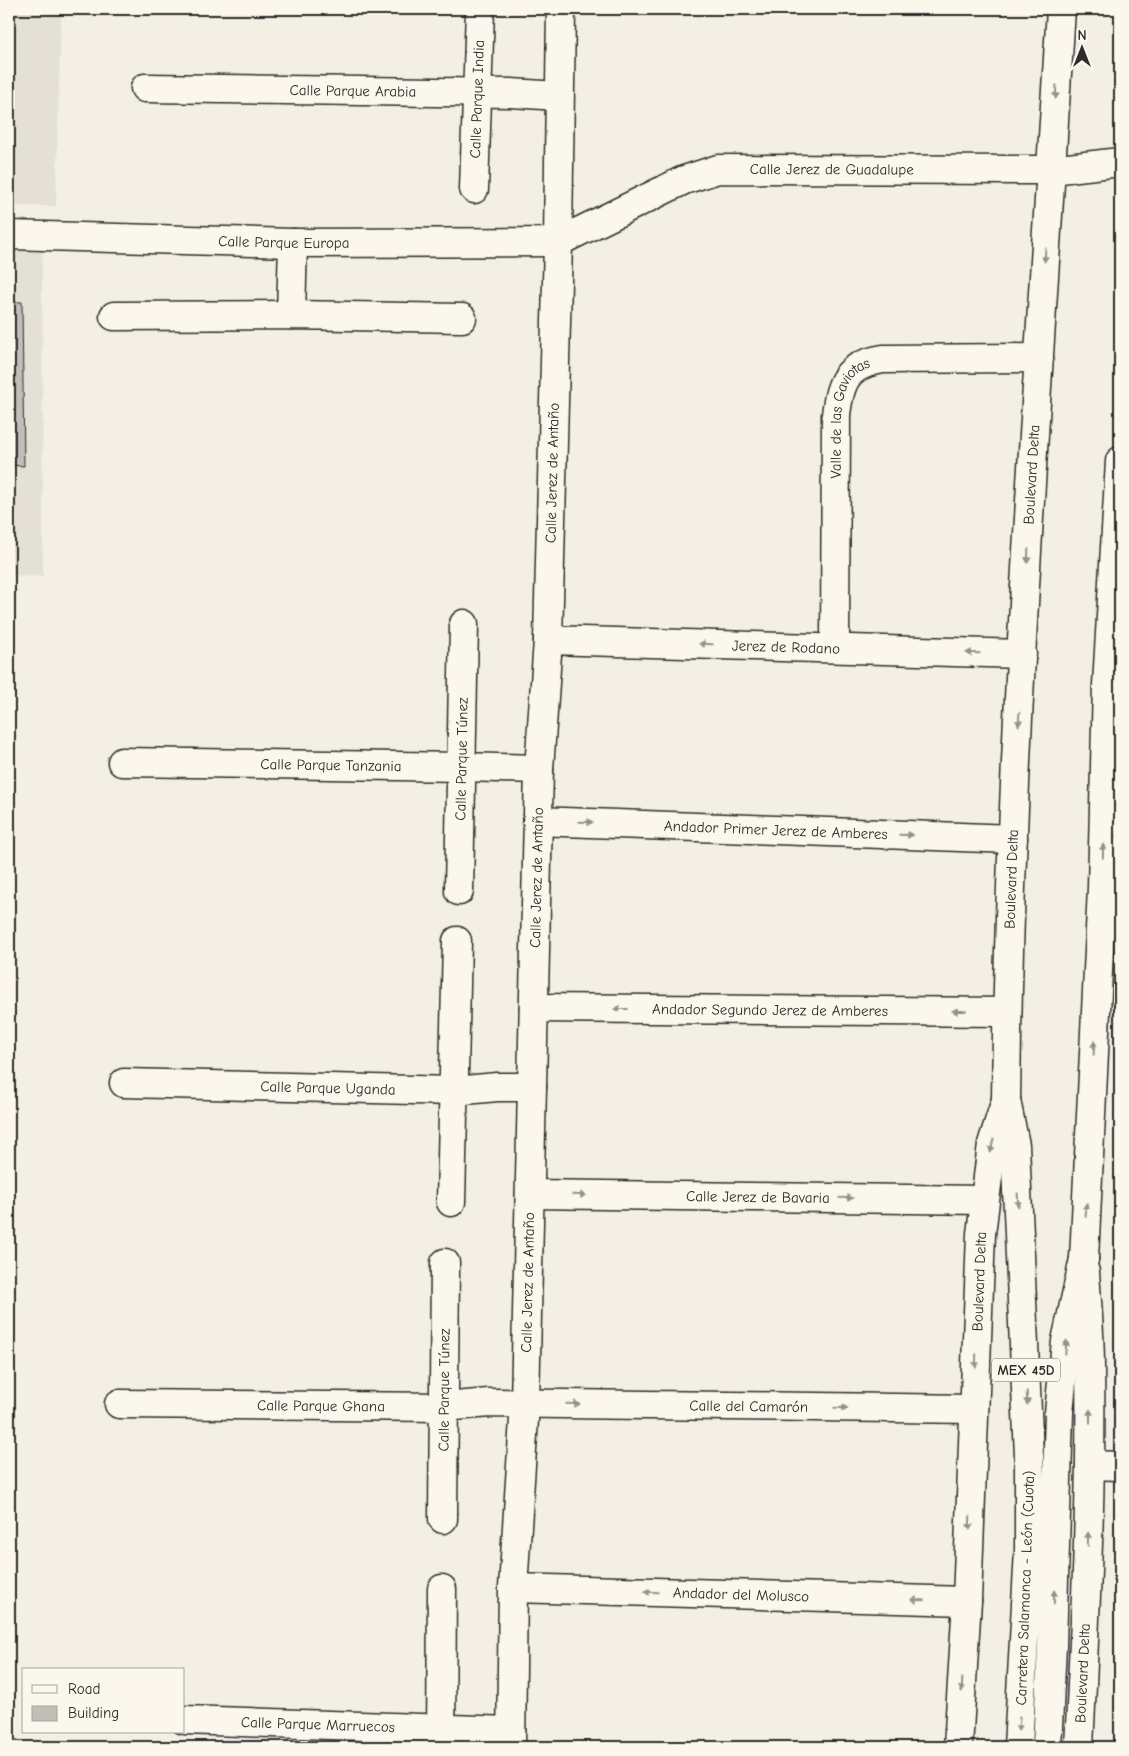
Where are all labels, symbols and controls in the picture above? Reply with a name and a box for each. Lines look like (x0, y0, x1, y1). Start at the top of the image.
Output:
north arrow (1056, 22, 1106, 72)
text: N (1077, 27, 1087, 44)
street label: Calle Parque India (466, 39, 488, 159)
street label: Calle Parque Arabia (290, 81, 416, 101)
one-way arrow (1051, 85, 1059, 101)
street label: Calle Jerez de Guadalupe (750, 160, 914, 179)
street label: Calle Parque Europa (218, 232, 350, 252)
one-way arrow (1041, 247, 1049, 263)
street label: Valle de las Gaviotas (827, 354, 872, 478)
street label: Calle Jerez de Antaño (541, 402, 563, 543)
street label: Boulevard Delta (1020, 424, 1044, 525)
one-way arrow (1023, 549, 1031, 565)
street label: Jerez de Rodano (732, 636, 840, 658)
one-way arrow (698, 640, 714, 648)
one-way arrow (965, 648, 981, 656)
street label: Calle Parque Túnez (451, 697, 472, 821)
one-way arrow (1015, 711, 1023, 727)
street label: Calle Parque Tanzania (260, 755, 402, 775)
street label: Calle Jerez de Antaño (526, 807, 547, 948)
street label: Andador Primer Jerez de Amberes (664, 817, 888, 843)
one-way arrow (578, 819, 594, 827)
street label: Boulevard Delta (1001, 829, 1022, 929)
one-way arrow (898, 831, 914, 839)
one-way arrow (1099, 843, 1107, 859)
street label: Andador Segundo Jerez de Amberes (652, 1000, 888, 1020)
one-way arrow (613, 1005, 629, 1013)
one-way arrow (950, 1007, 966, 1015)
one-way arrow (1091, 1040, 1099, 1056)
street label: Calle Parque Uganda (260, 1077, 396, 1099)
one-way arrow (988, 1139, 996, 1154)
street label: Calle Jerez de Bavaria (686, 1187, 830, 1207)
one-way arrow (571, 1191, 587, 1199)
one-way arrow (1015, 1193, 1023, 1209)
one-way arrow (838, 1195, 854, 1203)
one-way arrow (1083, 1202, 1091, 1218)
street label: Calle Jerez de Antaño (517, 1212, 538, 1353)
street label: Boulevard Delta (968, 1231, 990, 1332)
street label: Calle Parque Túnez (435, 1328, 453, 1452)
one-way arrow (1062, 1339, 1070, 1355)
one-way arrow (972, 1353, 980, 1369)
road number: MEX 45D (992, 1358, 1060, 1382)
one-way arrow (1023, 1390, 1031, 1406)
street label: Calle Parque Ghana (257, 1396, 385, 1415)
street label: Calle del Camarón (689, 1396, 808, 1416)
one-way arrow (566, 1400, 582, 1408)
one-way arrow (833, 1404, 849, 1412)
one-way arrow (1086, 1408, 1094, 1424)
street label: Carretera Salamanca - León (Cuota) (1012, 1470, 1038, 1706)
one-way arrow (966, 1515, 974, 1531)
one-way arrow (1084, 1530, 1092, 1546)
street label: Andador del Molusco (673, 1584, 809, 1605)
one-way arrow (643, 1588, 659, 1596)
one-way arrow (1050, 1589, 1058, 1605)
one-way arrow (910, 1596, 926, 1604)
street label: Boulevard Delta (1071, 1623, 1094, 1723)
legend (22, 1668, 185, 1734)
one-way arrow (957, 1677, 965, 1693)
text: Road (68, 1680, 100, 1698)
text: Building (68, 1704, 119, 1722)
street label: Calle Parque Marruecos (241, 1713, 395, 1736)
one-way arrow (1015, 1716, 1023, 1732)

